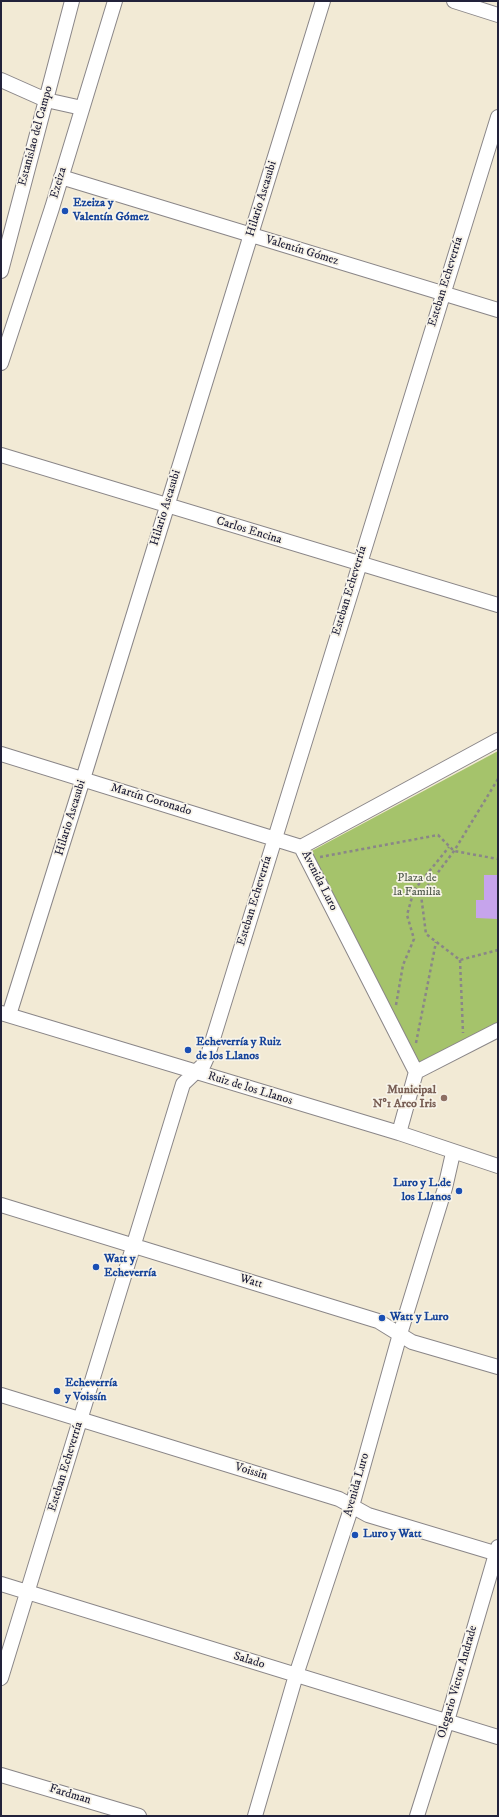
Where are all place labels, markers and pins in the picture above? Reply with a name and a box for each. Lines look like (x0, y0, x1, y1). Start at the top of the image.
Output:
place label: Ezeiza y Valentín Gómez (73, 197, 149, 225)
marker: Ezeiza y Valentín Gómez (60, 206, 70, 216)
place label: Echeverría y Ruiz de los Llanos (196, 1036, 281, 1064)
marker: Echeverría y Ruiz de los Llanos (183, 1045, 193, 1055)
place label: Municipal Nº1 Arco Iris (373, 1084, 436, 1112)
marker: Municipal Nº1 Arco Iris (439, 1093, 449, 1103)
place label: Luro y L.de los Llanos (393, 1177, 451, 1205)
marker: Luro y L.de los Llanos (454, 1186, 464, 1196)
place label: Watt y Echeverría (104, 1253, 156, 1281)
marker: Watt y Echeverría (91, 1262, 101, 1272)
place label: Watt y Luro (390, 1311, 449, 1325)
marker: Watt y Luro (377, 1313, 387, 1323)
place label: Echeverría y Voissín (65, 1377, 117, 1405)
marker: Echeverría y Voissín (52, 1386, 62, 1396)
place label: Luro y Watt (363, 1528, 422, 1542)
marker: Luro y Watt (350, 1530, 360, 1540)

